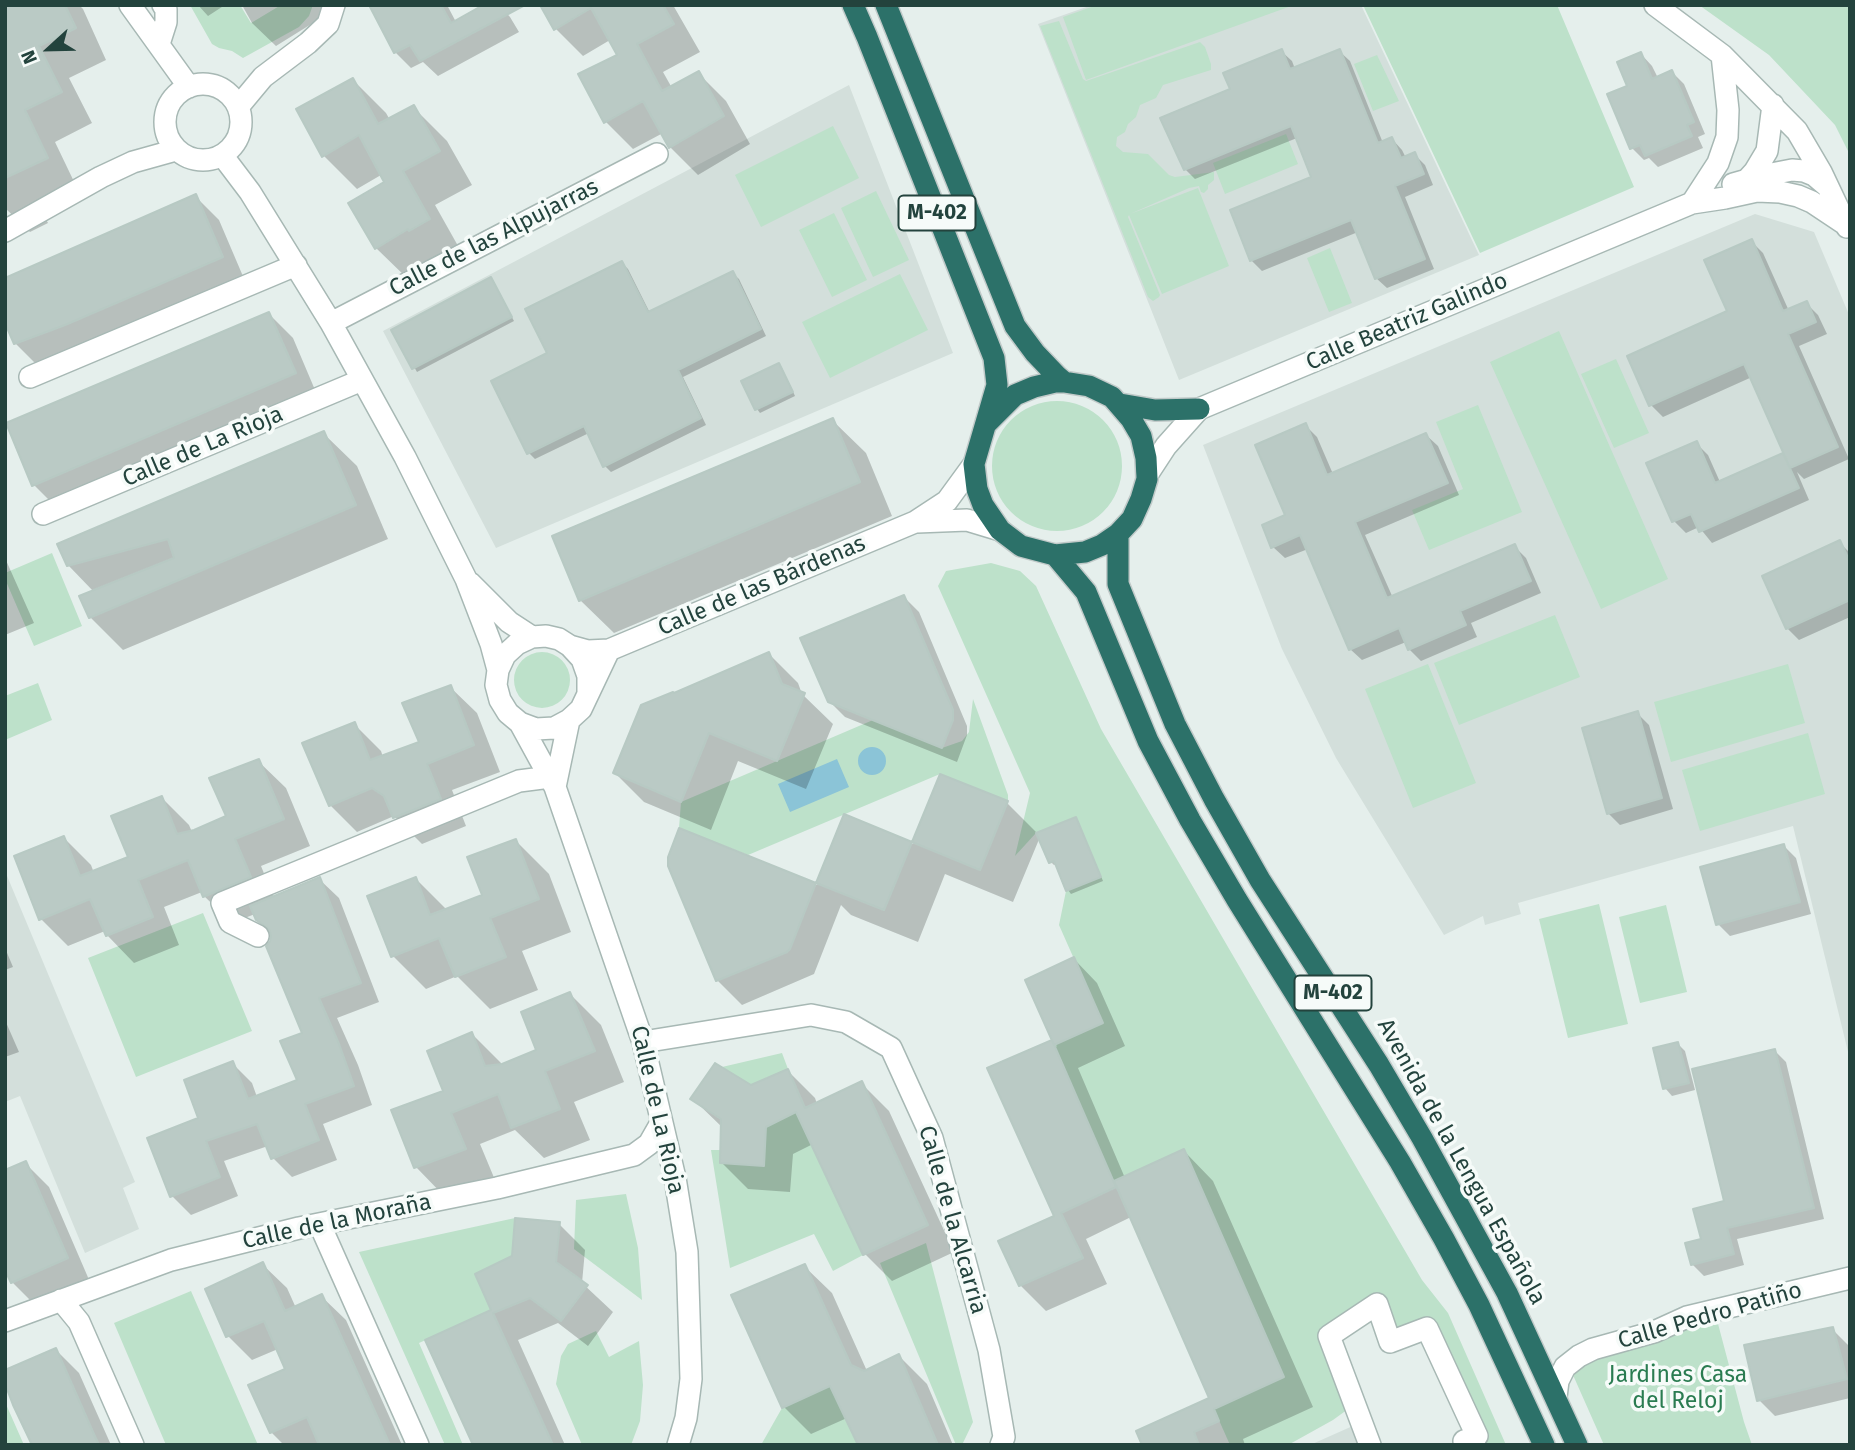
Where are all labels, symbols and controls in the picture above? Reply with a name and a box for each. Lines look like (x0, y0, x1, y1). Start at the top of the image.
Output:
north arrow (14, 14, 84, 84)
text: N (16, 47, 42, 67)
street label: Calle de las Alpujarras (385, 173, 603, 303)
road number: M-402 (898, 196, 976, 230)
street label: Calle Beatriz Galindo (1302, 267, 1512, 377)
street label: Calle de La Rioja (118, 401, 288, 493)
street label: Calle de las Bárdenas (654, 530, 870, 642)
road number: M-402 (1294, 976, 1372, 1010)
street label: Avenida de la Lengua Española (1371, 1014, 1551, 1310)
street label: Calle de La Rioja (624, 1023, 690, 1197)
street label: Calle de la Alcarria (912, 1123, 992, 1317)
street label: Calle de la Moraña (240, 1188, 434, 1256)
street label: Calle Pedro Patiño (1615, 1277, 1805, 1355)
park label: Jardines Casa del Reloj (1609, 1362, 1747, 1416)

